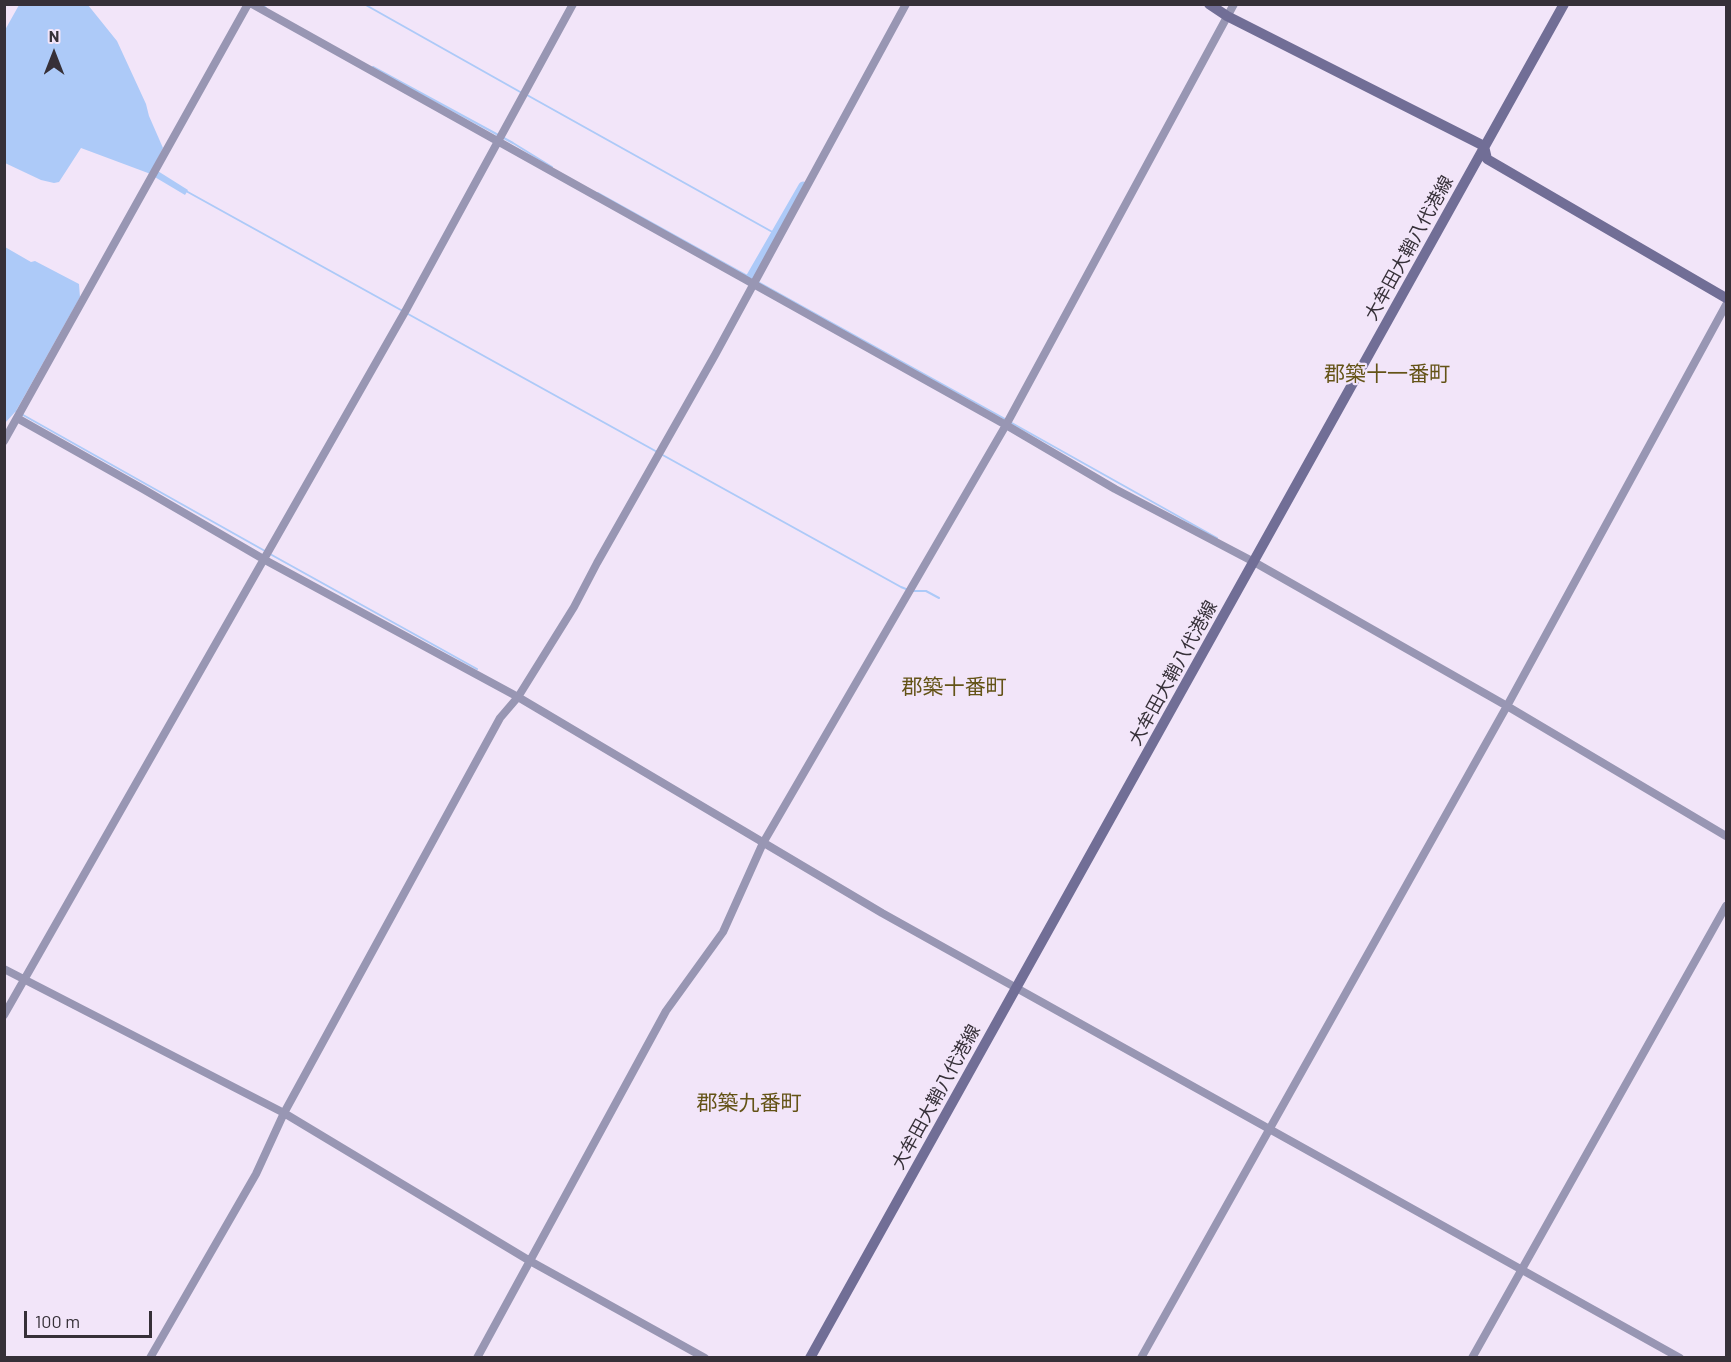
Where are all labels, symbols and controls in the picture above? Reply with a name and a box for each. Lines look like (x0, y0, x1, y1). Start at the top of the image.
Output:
north arrow (24, 24, 84, 84)
text: N (49, 26, 59, 45)
street label: 大牟田大鞘八代港線 (1360, 172, 1458, 324)
district label: 郡築十一番町 (1324, 361, 1450, 387)
street label: 大牟田大鞘八代港線 (1124, 597, 1222, 749)
district label: 郡築十番町 (902, 674, 1006, 700)
street label: 大牟田大鞘八代港線 (887, 1021, 985, 1173)
district label: 郡築九番町 (697, 1090, 801, 1116)
scale bar (27, 1299, 154, 1337)
text: 100 m (35, 1310, 80, 1332)

